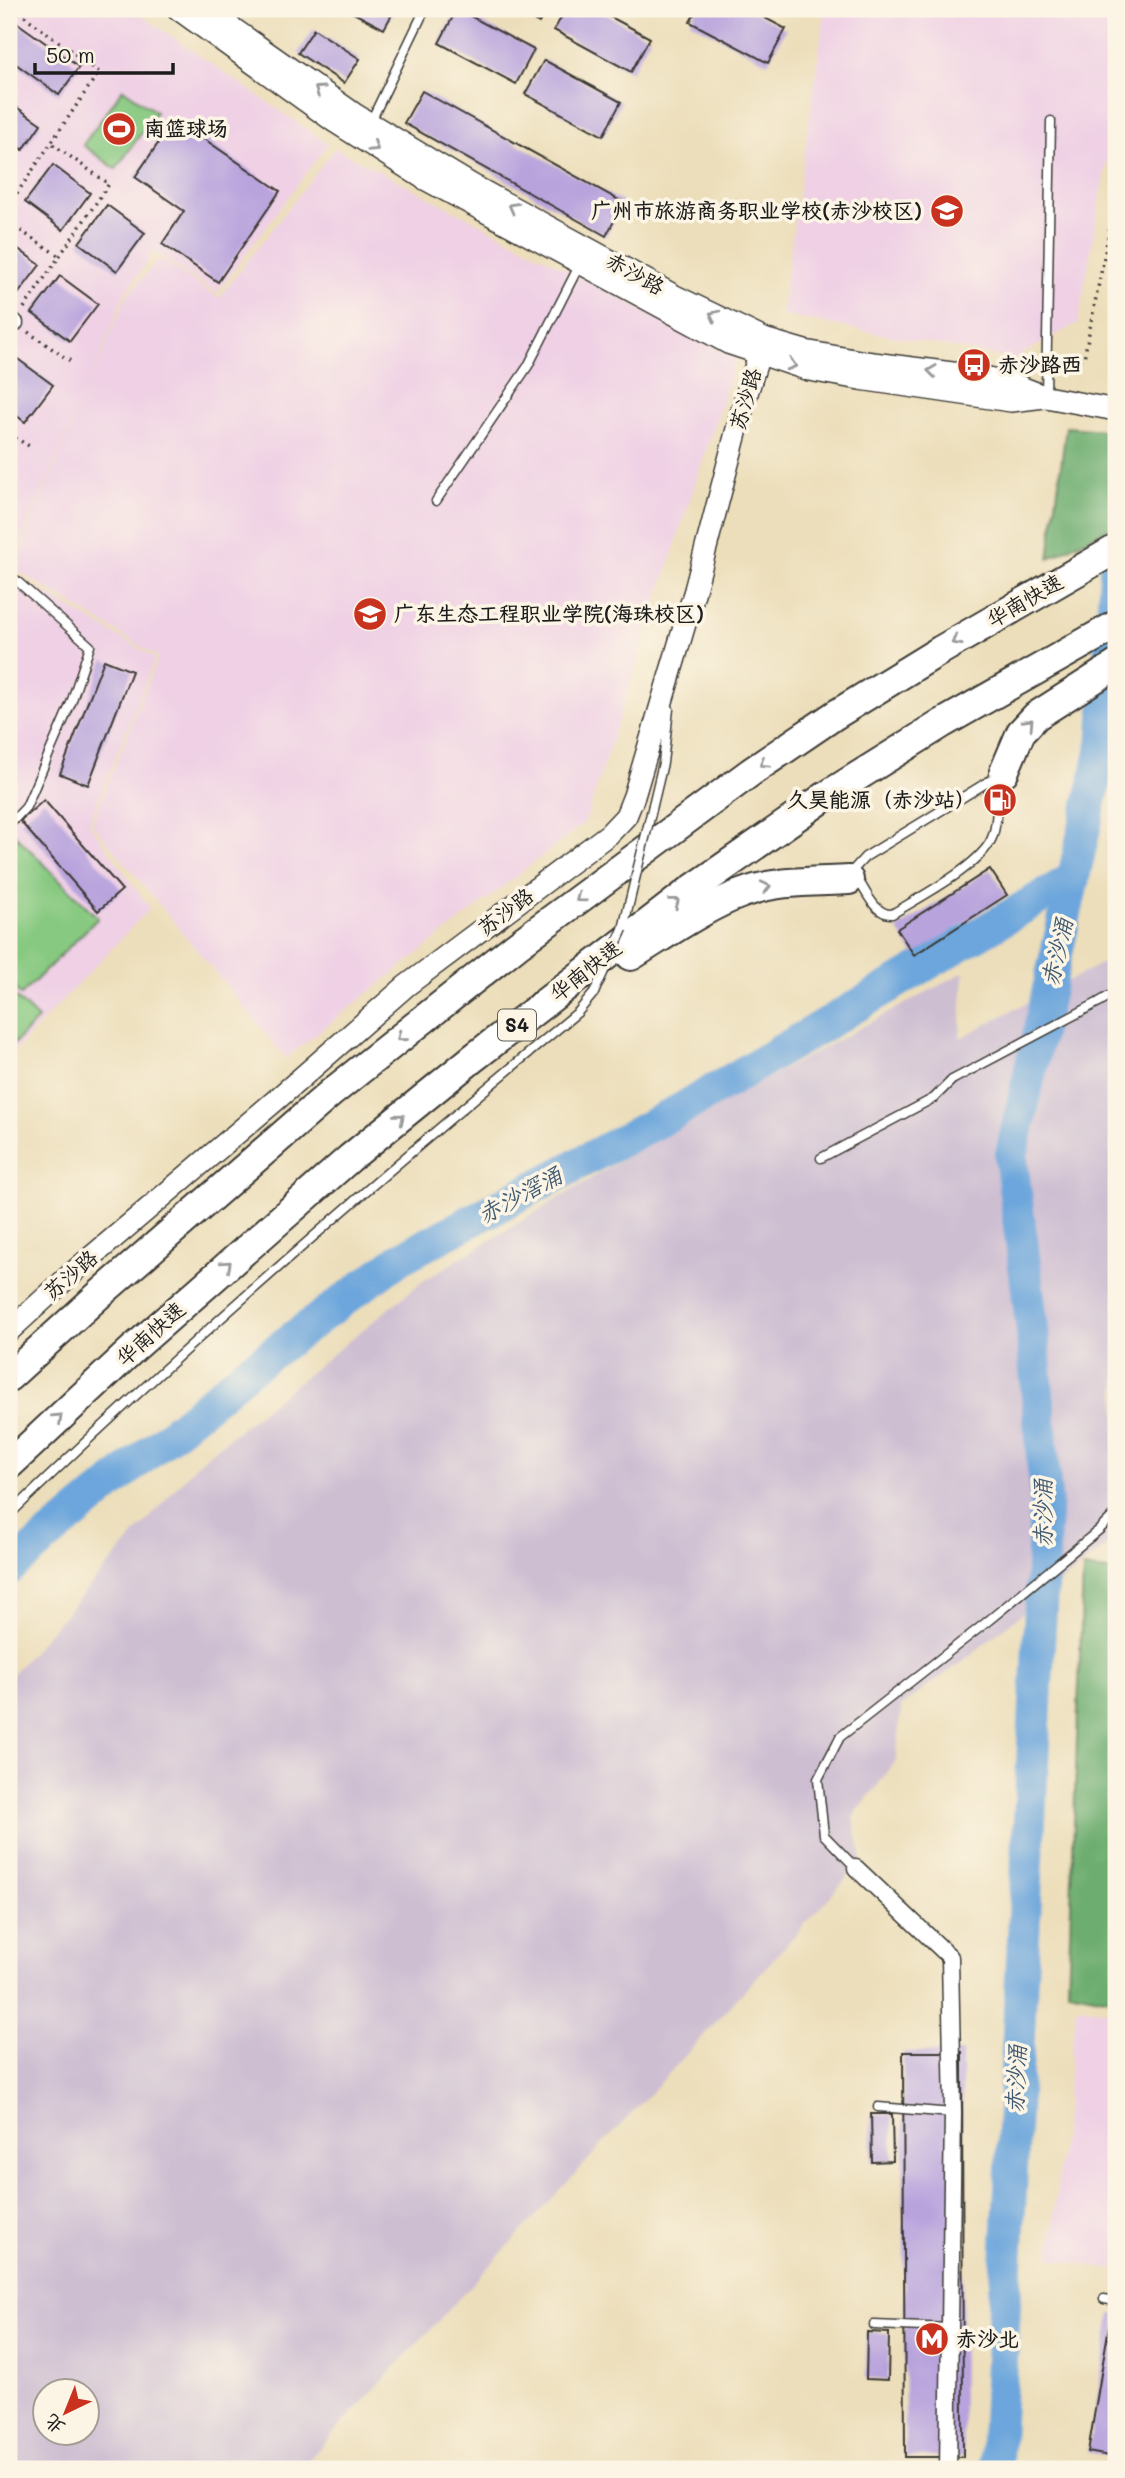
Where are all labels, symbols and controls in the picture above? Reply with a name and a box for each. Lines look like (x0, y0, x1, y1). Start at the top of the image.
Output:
scale bar (35, 32, 173, 76)
text: 50 m (46, 41, 95, 68)
one-way arrow (314, 86, 327, 98)
sports icon: 南篮球场 (100, 110, 138, 148)
place label: 南篮球场 (144, 114, 228, 141)
one-way arrow (366, 139, 379, 152)
school or university icon: 广州市旅游商务职业学校(赤沙校区) (928, 192, 966, 230)
place label: 广州市旅游商务职业学校(赤沙校区) (591, 196, 922, 223)
one-way arrow (508, 202, 521, 215)
street label: 赤沙路 (602, 246, 670, 300)
one-way arrow (709, 309, 721, 323)
bus stop icon: 赤沙路西 (955, 346, 993, 384)
place label: 赤沙路西 (998, 350, 1082, 377)
one-way arrow (786, 357, 798, 371)
one-way arrow (927, 363, 938, 378)
street label: 苏沙路 (723, 365, 766, 433)
street label: 华南快速 (981, 567, 1067, 632)
school or university icon: 广东生态工程职业学院(海珠校区) (351, 595, 389, 633)
place label: 广东生态工程职业学院(海珠校区) (394, 599, 704, 626)
one-way arrow (950, 633, 963, 646)
one-way arrow (1021, 719, 1034, 732)
one-way arrow (759, 755, 772, 767)
fuel station icon: 久昊能源（赤沙站） (981, 781, 1019, 819)
place label: 久昊能源（赤沙站） (787, 785, 976, 812)
street label: 苏沙路 (472, 881, 538, 941)
one-way arrow (760, 881, 772, 895)
one-way arrow (576, 889, 588, 902)
one-way arrow (668, 897, 680, 910)
water label: 赤沙涌 (1034, 914, 1079, 989)
street label: 华南快速 (544, 933, 626, 1006)
road number: S4 (498, 1009, 536, 1040)
one-way arrow (396, 1029, 408, 1042)
one-way arrow (392, 1114, 405, 1126)
water label: 赤沙滘涌 (472, 1159, 568, 1229)
street label: 苏沙路 (37, 1243, 103, 1305)
one-way arrow (219, 1261, 232, 1274)
street label: 华南快速 (110, 1295, 190, 1371)
one-way arrow (50, 1414, 63, 1427)
water label: 赤沙涌 (1027, 1478, 1057, 1548)
water label: 赤沙涌 (998, 2043, 1032, 2114)
metro station icon: 赤沙北 (913, 2320, 951, 2358)
place label: 赤沙北 (956, 2324, 1019, 2351)
north arrow (32, 2376, 102, 2446)
text: 北 (39, 2409, 70, 2440)

